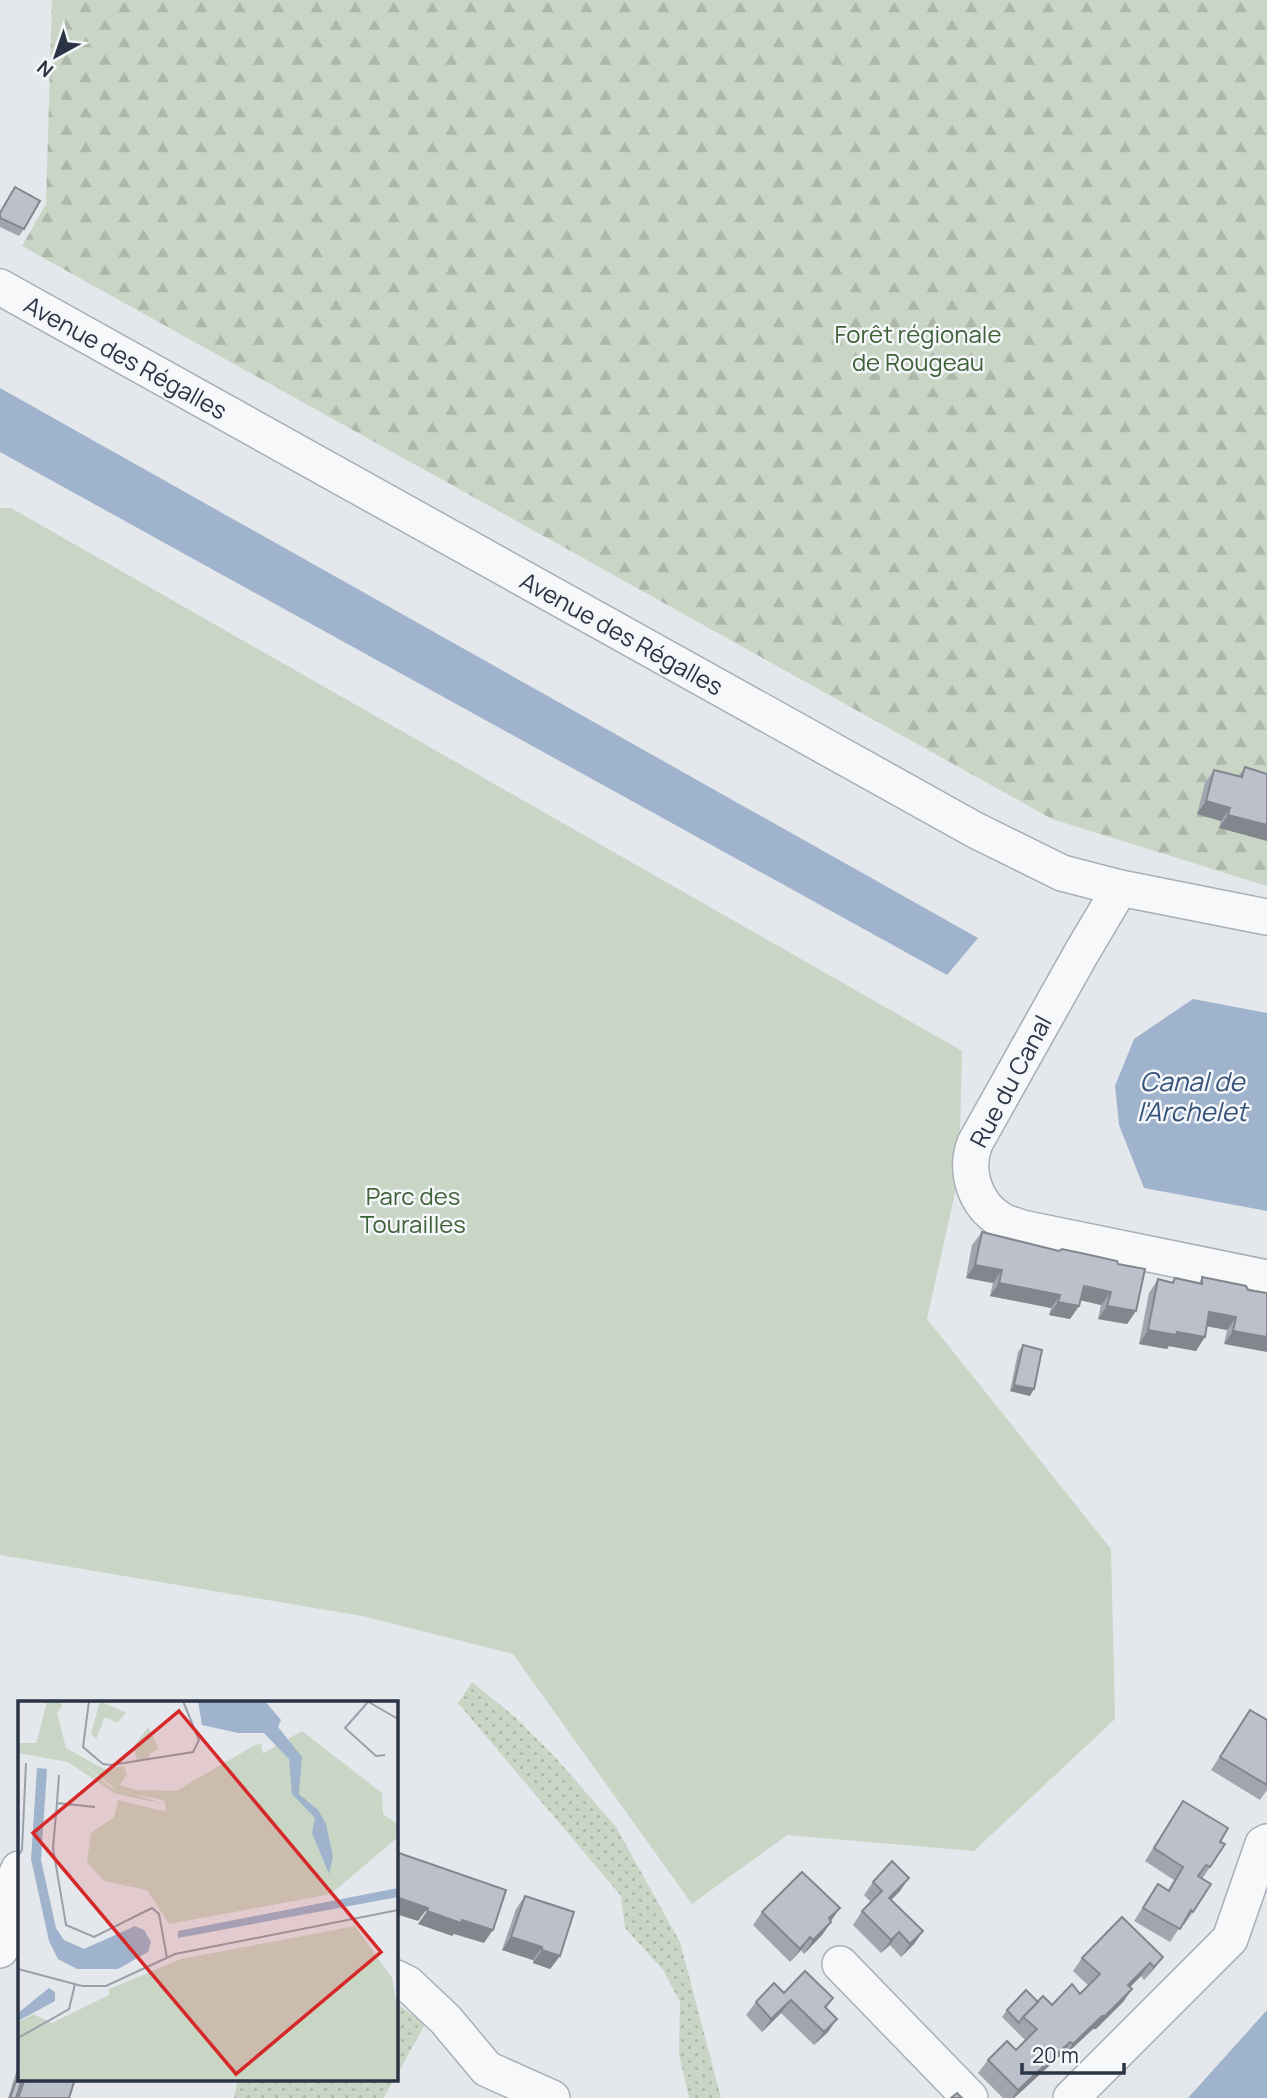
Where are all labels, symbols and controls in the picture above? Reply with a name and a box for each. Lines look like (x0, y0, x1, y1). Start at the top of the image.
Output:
north arrow (21, 21, 91, 91)
text: N (31, 55, 59, 83)
street label: Avenue des Régalles (19, 288, 233, 426)
park label: Forêt régionale de Rougeau (835, 317, 1001, 378)
street label: Avenue des Régalles (515, 564, 729, 702)
street label: Rue du Canal (961, 1009, 1059, 1153)
water label: Canal de l'Archelet (1137, 1063, 1250, 1129)
park label: Parc des Tourailles (360, 1179, 466, 1240)
inset map (18, 1701, 397, 2080)
scale bar (1022, 2032, 1124, 2076)
text: 20 m (1032, 2041, 1079, 2069)

